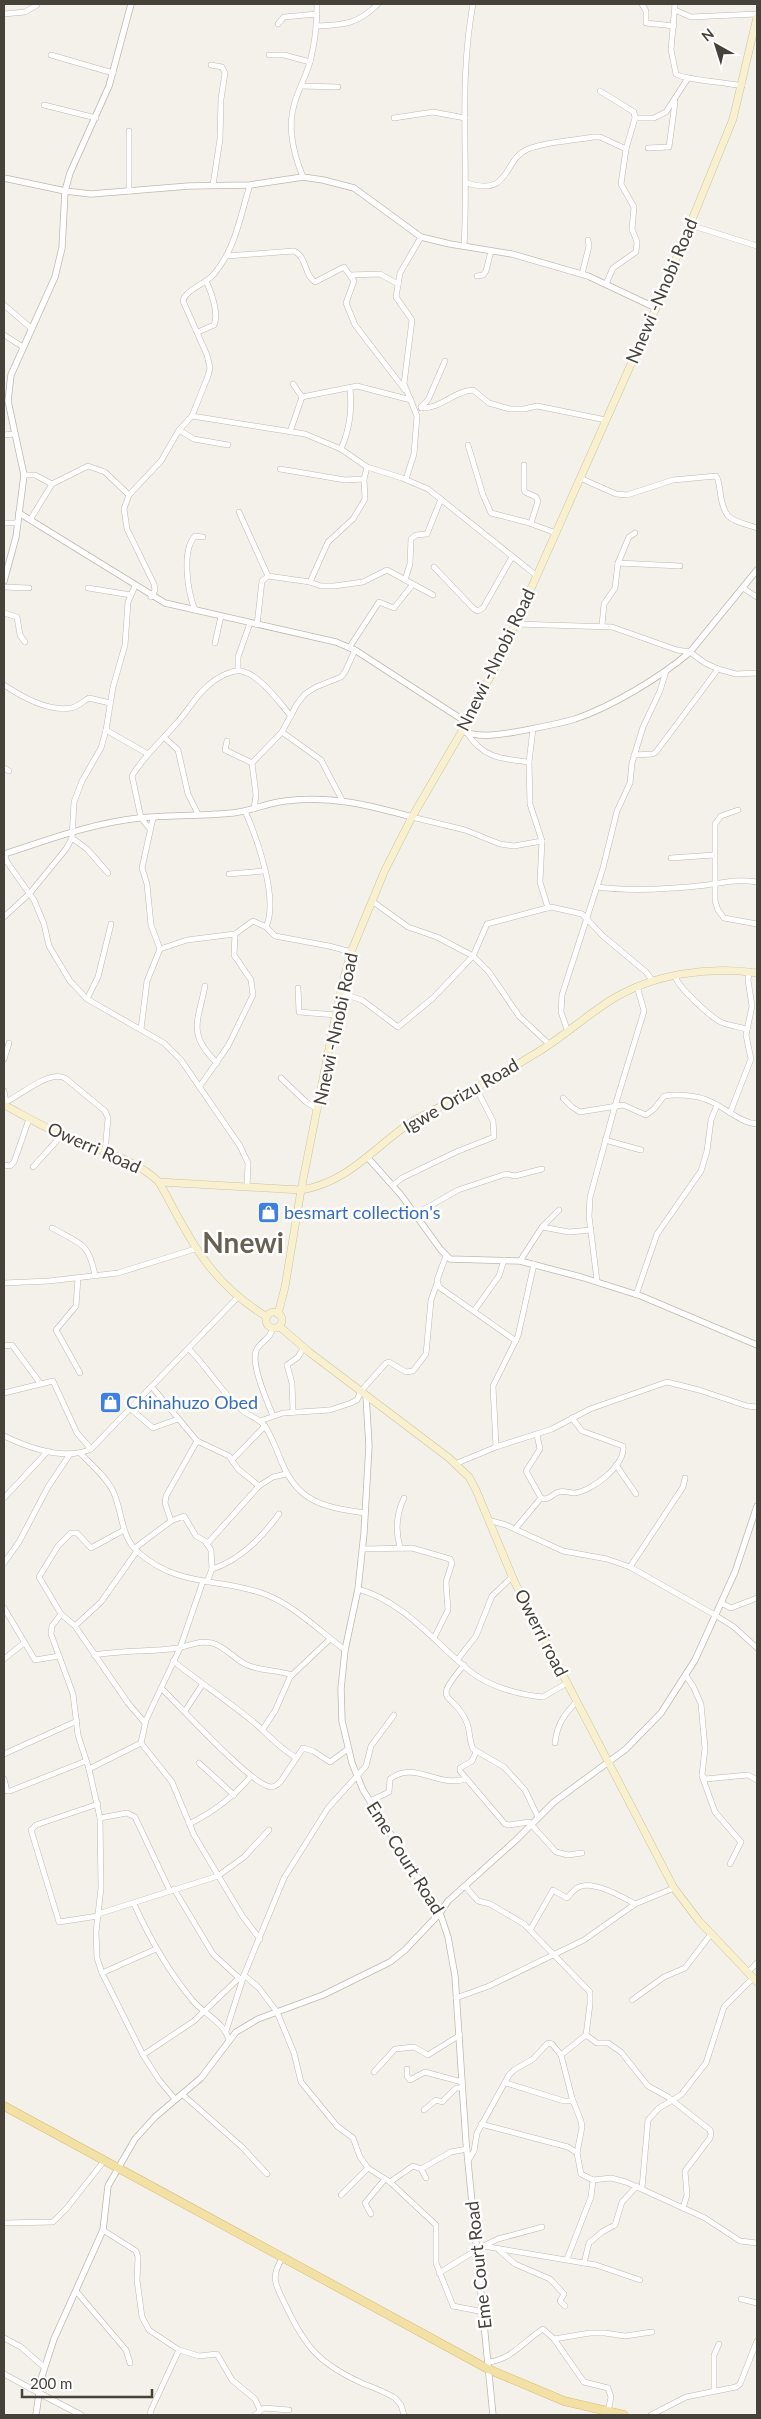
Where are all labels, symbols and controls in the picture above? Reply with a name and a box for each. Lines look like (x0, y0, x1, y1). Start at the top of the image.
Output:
north arrow (691, 20, 741, 70)
text: N (698, 25, 717, 45)
street label: Nnewi -Nnobi Road (621, 215, 702, 367)
street label: Nnewi -Nnobi Road (451, 585, 539, 734)
street label: Nnewi -Nnobi Road (308, 950, 362, 1107)
street label: Igwe Orizu Road (399, 1053, 522, 1137)
street label: Owerri Road (44, 1117, 145, 1177)
shop icon: besmart collection's (256, 1201, 280, 1225)
place label: besmart collection's (284, 1201, 441, 1223)
district label: Nnewi (202, 1225, 284, 1259)
shop icon: Chinahuzo Obed (98, 1391, 122, 1415)
place label: Chinahuzo Obed (126, 1391, 258, 1413)
street label: Owerri road (510, 1585, 573, 1680)
street label: Eme Court Road (362, 1797, 449, 1918)
street label: Eme Court Road (460, 2200, 496, 2330)
scale bar (22, 2366, 152, 2398)
text: 200 m (30, 2374, 72, 2392)

